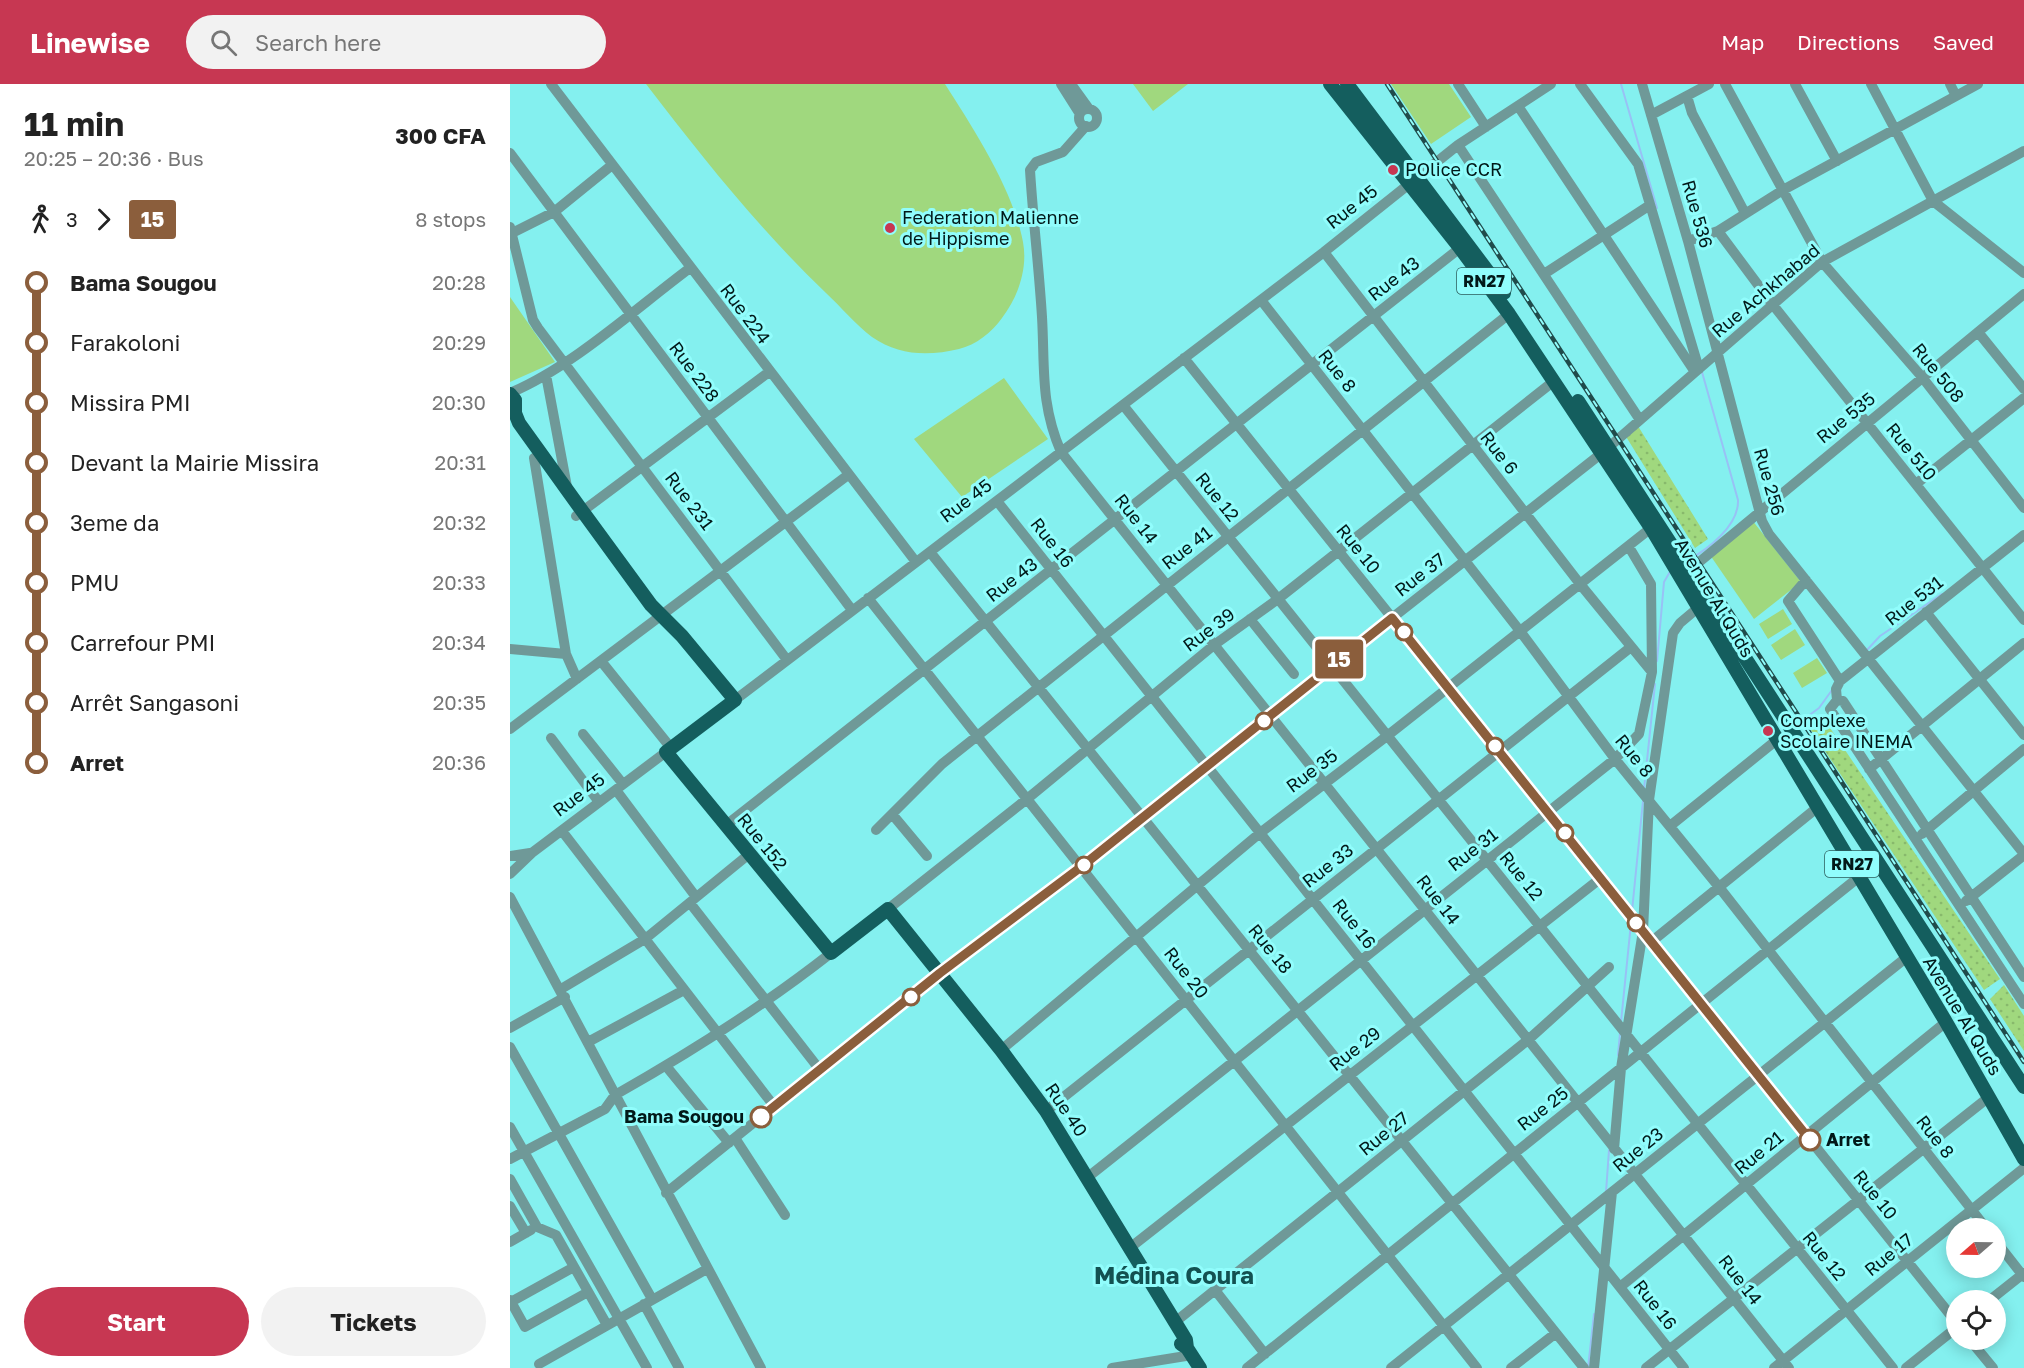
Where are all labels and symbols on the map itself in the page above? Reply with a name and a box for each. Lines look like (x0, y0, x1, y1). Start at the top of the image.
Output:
place label: POlice CCR (1405, 158, 1502, 180)
marker: POlice CCR (1386, 163, 1400, 177)
street label: Rue 536 (1678, 177, 1718, 250)
street label: Rue 45 (1321, 179, 1381, 233)
place label: Federation Malienne de Hippisme (902, 206, 1079, 249)
marker: Federation Malienne de Hippisme (883, 221, 897, 235)
street label: Rue Achkhabad (1707, 239, 1824, 342)
street label: Rue 43 (1363, 251, 1423, 305)
road number: RN27 (1457, 268, 1511, 294)
street label: Rue 224 (716, 279, 776, 348)
street label: Rue 228 (665, 337, 725, 406)
street label: Rue 508 (1908, 338, 1969, 407)
street label: Rue 8 (1314, 344, 1361, 396)
street label: Rue 535 (1812, 387, 1879, 448)
street label: Rue 510 (1882, 418, 1942, 485)
street label: Rue 6 (1476, 426, 1523, 478)
street label: Rue 256 (1750, 445, 1790, 518)
street label: Rue 231 (661, 467, 719, 534)
street label: Rue 12 (1191, 467, 1244, 525)
street label: Rue 45 (935, 474, 996, 527)
street label: Rue 14 (1110, 489, 1163, 548)
street label: Rue 16 (1026, 513, 1079, 572)
street label: Rue 10 (1332, 519, 1385, 578)
street label: Rue 41 (1157, 521, 1216, 574)
street label: Avenue Al Quds (1671, 534, 1759, 661)
street label: Rue 37 (1390, 548, 1449, 601)
street label: Rue 43 (981, 552, 1041, 606)
street label: Rue 531 (1880, 571, 1947, 630)
street label: Rue 39 (1178, 603, 1239, 656)
unlabelled marker (1395, 623, 1413, 641)
line badge: 15 (1312, 640, 1366, 678)
place label: Complexe Scolaire INEMA (1780, 709, 1913, 752)
unlabelled marker (1255, 712, 1273, 730)
marker: Complexe Scolaire INEMA (1761, 724, 1775, 738)
street label: Rue 8 (1611, 730, 1659, 781)
unlabelled marker (1486, 737, 1504, 755)
street label: Rue 35 (1281, 744, 1341, 797)
street label: Rue 45 (548, 768, 609, 821)
street label: Rue 152 (733, 808, 793, 874)
street label: Rue 31 (1443, 823, 1502, 875)
unlabelled marker (1556, 824, 1574, 842)
street label: Rue 33 (1297, 838, 1357, 892)
street label: Rue 12 (1495, 846, 1548, 904)
road number: RN27 (1825, 851, 1879, 877)
unlabelled marker (1075, 856, 1093, 874)
street label: Rue 14 (1412, 870, 1465, 929)
street label: Rue 16 (1328, 894, 1381, 953)
unlabelled marker (1627, 914, 1645, 932)
street label: Rue 18 (1244, 919, 1297, 978)
street label: Rue 20 (1160, 942, 1214, 1003)
street label: Avenue Al Quds (1919, 952, 2007, 1079)
unlabelled marker (902, 988, 920, 1006)
street label: Rue 29 (1324, 1021, 1384, 1075)
street label: Rue 40 (1041, 1078, 1093, 1140)
street label: Rue 25 (1513, 1082, 1572, 1135)
place label: Bama Sougou (624, 1105, 744, 1127)
marker: Bama Sougou (750, 1106, 772, 1128)
street label: Rue 27 (1354, 1107, 1413, 1160)
street label: Rue 8 (1912, 1110, 1959, 1162)
street label: Rue 23 (1608, 1122, 1667, 1176)
street label: Rue 21 (1729, 1126, 1788, 1179)
place label: Arret (1826, 1128, 1870, 1150)
marker: Arret (1799, 1129, 1821, 1151)
street label: Rue 10 (1849, 1165, 1902, 1224)
north arrow (1946, 1218, 2006, 1278)
street label: Rue 12 (1798, 1226, 1851, 1284)
street label: Rue 17 (1860, 1228, 1917, 1280)
street label: Rue 14 (1714, 1250, 1767, 1309)
district label: Médina Coura (1094, 1260, 1254, 1289)
street label: Rue 16 (1629, 1275, 1682, 1334)

